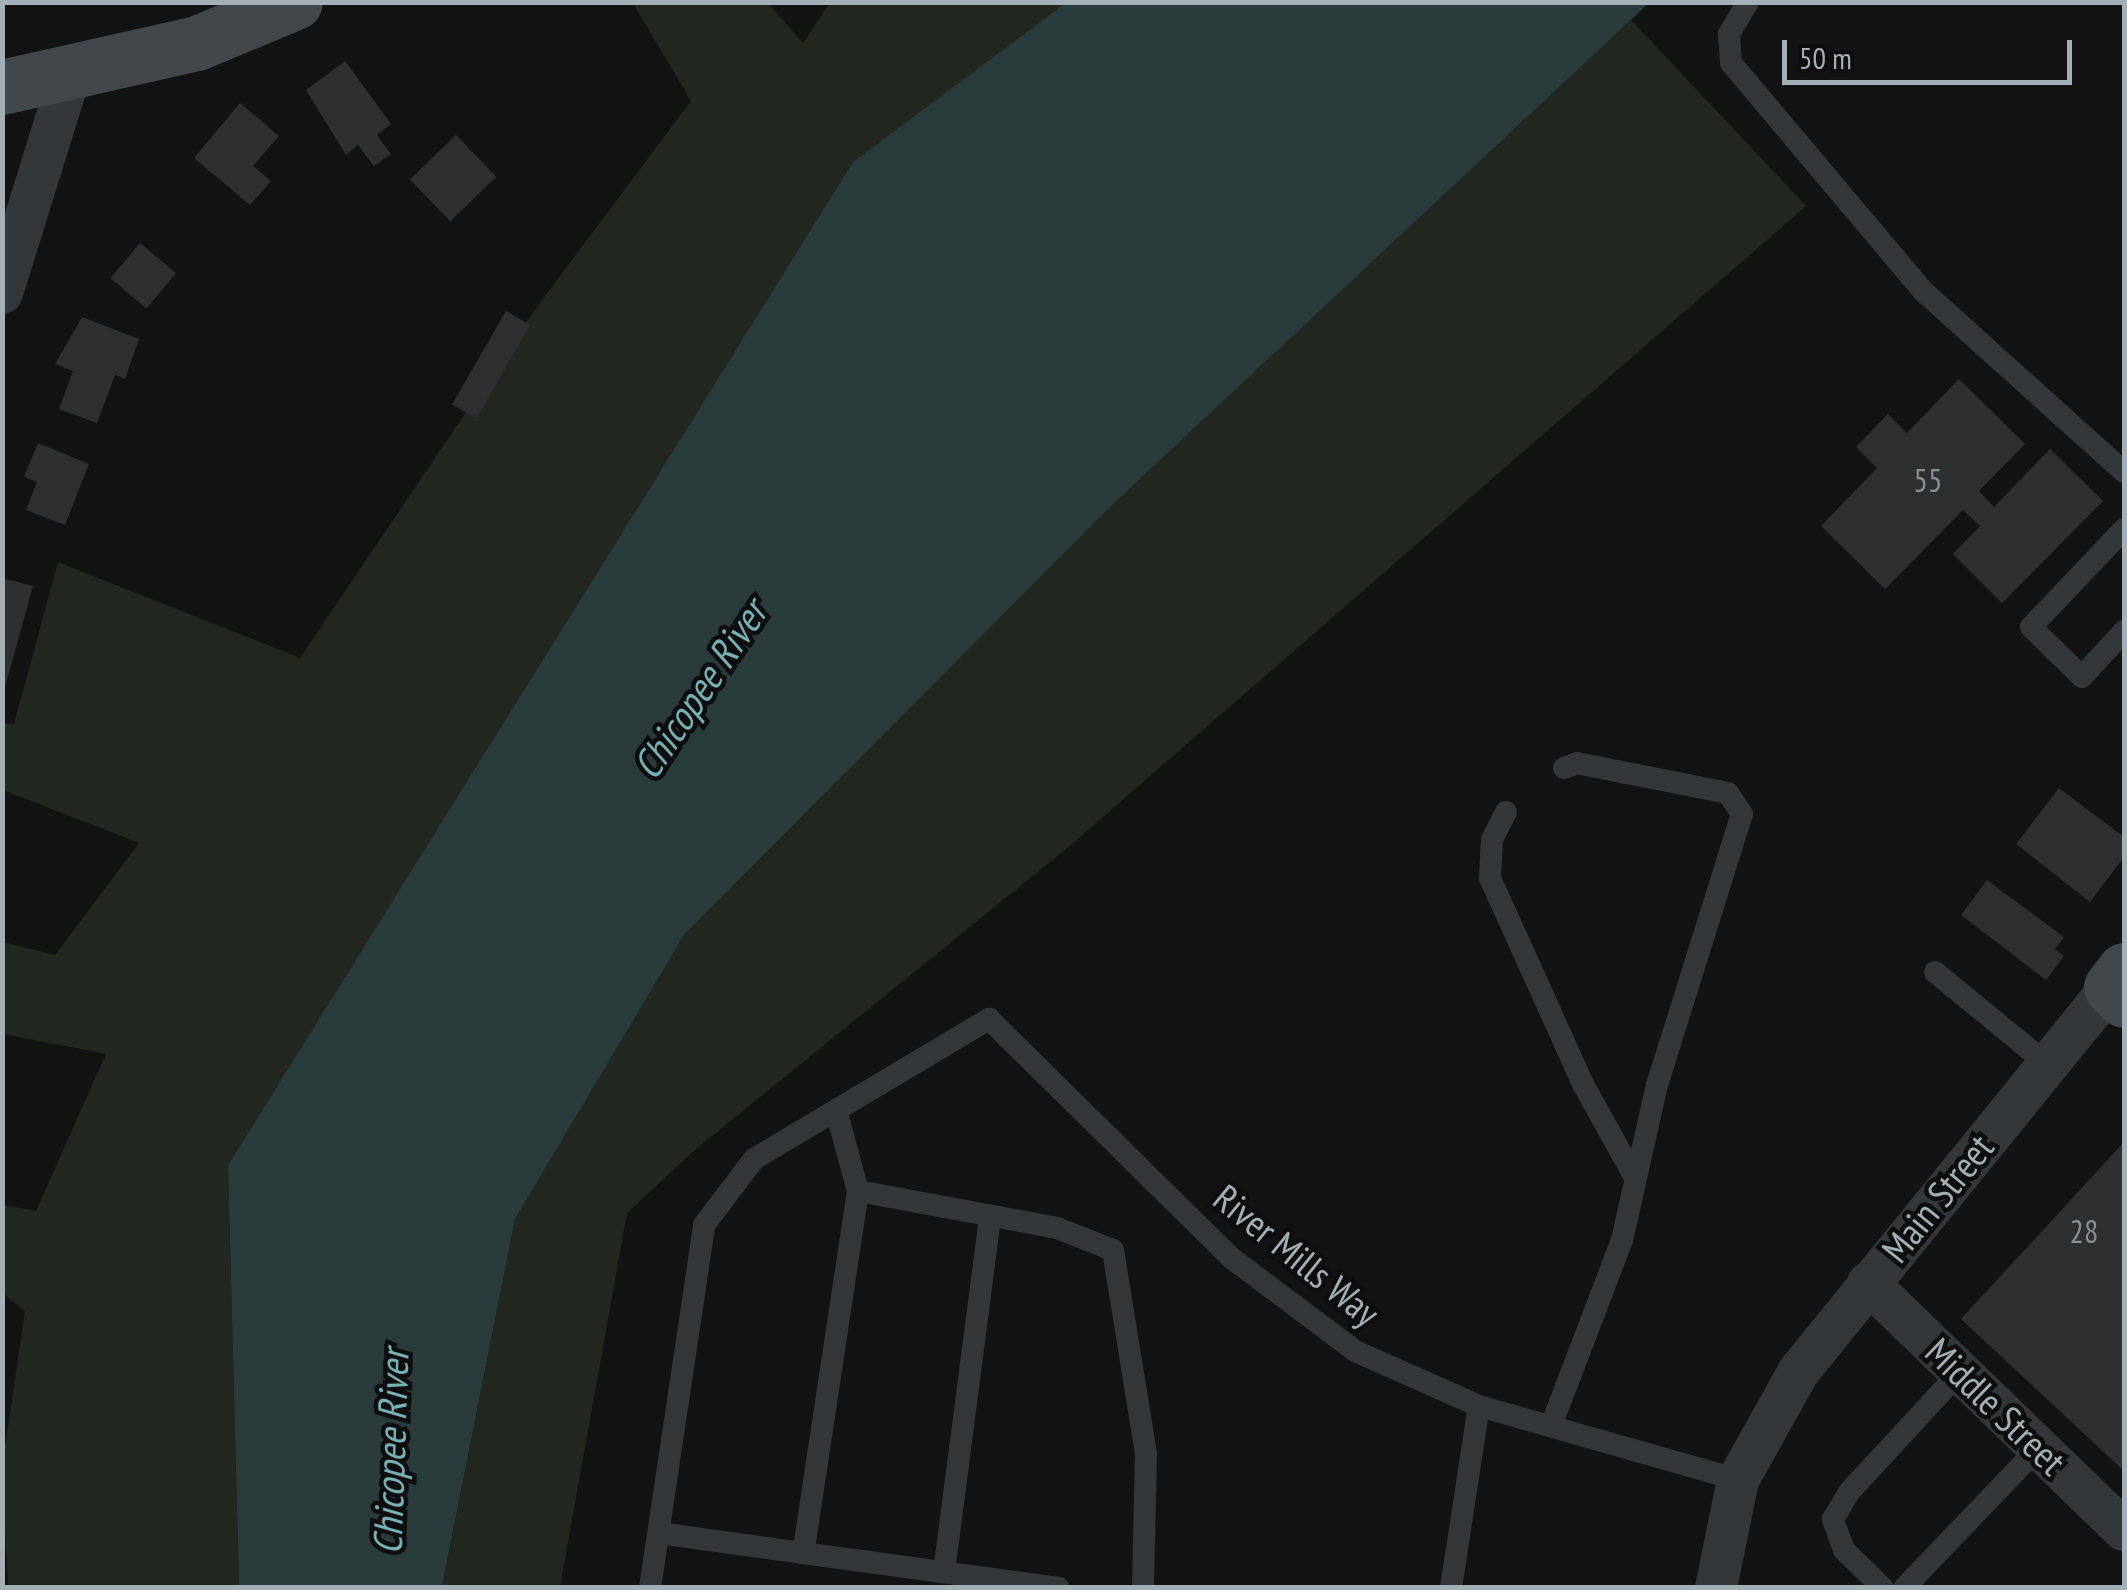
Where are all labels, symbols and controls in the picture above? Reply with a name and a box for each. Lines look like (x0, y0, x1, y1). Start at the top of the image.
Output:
scale bar (1787, 20, 2077, 82)
text: 50 m (1799, 38, 1852, 77)
house number: 55 (1914, 461, 1942, 499)
water label: Chicopee River (622, 591, 776, 787)
street label: Main Street (1872, 1125, 2002, 1271)
street label: River Mills Way (1205, 1174, 1389, 1336)
house number: 28 (2070, 1212, 2098, 1250)
street label: Middle Street (1917, 1328, 2075, 1484)
water label: Chicopee River (362, 1349, 418, 1555)

